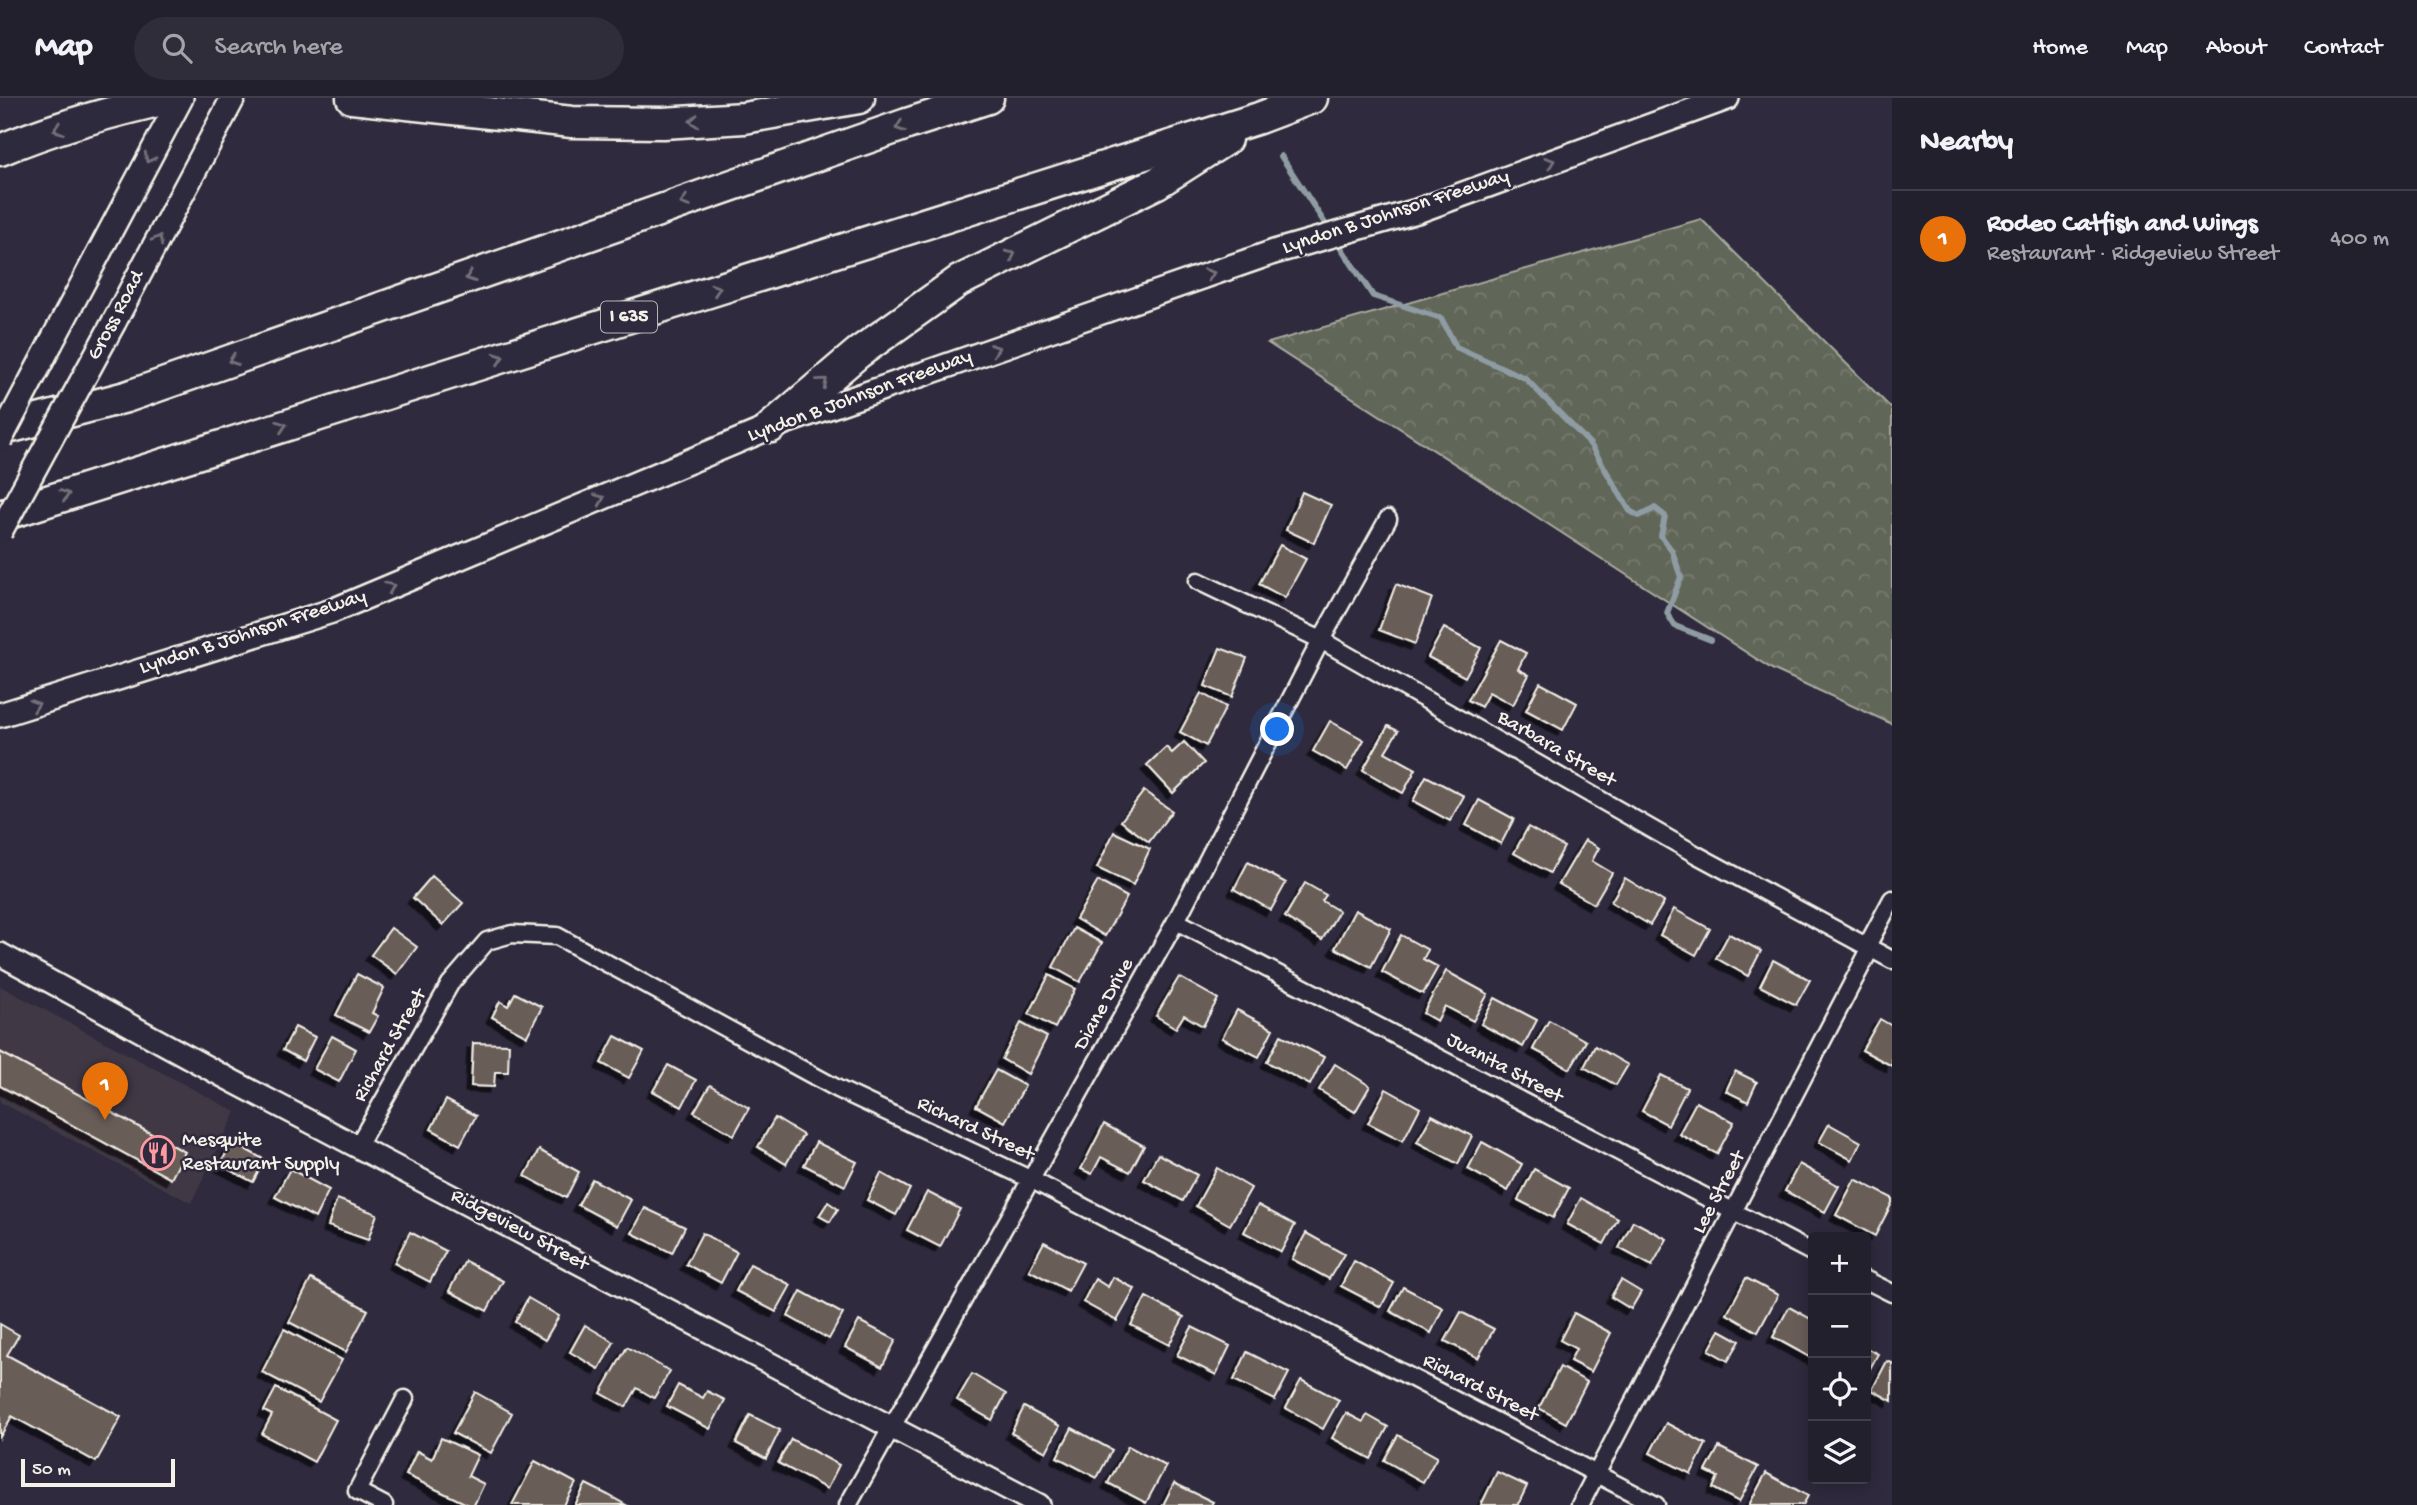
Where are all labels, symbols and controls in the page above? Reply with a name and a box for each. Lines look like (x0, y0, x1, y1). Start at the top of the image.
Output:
search box (134, 17, 624, 80)
text: Map (35, 29, 92, 67)
icon: search (158, 29, 196, 67)
text: Search here (214, 33, 343, 64)
text: Home (2032, 34, 2088, 63)
text: Map (2126, 34, 2168, 63)
text: About (2206, 34, 2266, 63)
text: Contact (2304, 34, 2382, 63)
one-way arrow (689, 113, 700, 128)
one-way arrow (894, 119, 907, 133)
one-way arrow (52, 121, 64, 135)
text: Nearby (1920, 126, 2013, 161)
one-way arrow (144, 151, 157, 163)
one-way arrow (1544, 157, 1556, 171)
street label: Lyndon B Johnson Freeway (1279, 165, 1513, 261)
one-way arrow (680, 194, 692, 208)
text: Rodeo Catfish and Wings (1987, 210, 2258, 241)
text: 1 (1938, 226, 1948, 253)
text: 400 m (2330, 226, 2389, 253)
one-way arrow (149, 235, 163, 248)
text: Restaurant · Ridgeview Street (1987, 241, 2279, 268)
one-way arrow (1004, 250, 1016, 264)
street label: Gross Road (83, 265, 152, 365)
one-way arrow (1204, 268, 1216, 282)
one-way arrow (465, 269, 477, 283)
one-way arrow (709, 283, 721, 298)
road number: I 635 (601, 302, 657, 332)
one-way arrow (989, 343, 1001, 357)
street label: Lyndon B Johnson Freeway (744, 345, 976, 449)
one-way arrow (227, 352, 239, 366)
one-way arrow (492, 352, 505, 366)
one-way arrow (816, 378, 828, 391)
one-way arrow (276, 420, 288, 435)
one-way arrow (58, 489, 71, 503)
one-way arrow (592, 493, 605, 507)
one-way arrow (382, 581, 395, 595)
street label: Lyndon B Johnson Freeway (136, 585, 370, 681)
one-way arrow (28, 698, 40, 713)
street label: Barbara Street (1491, 706, 1622, 795)
your location (1260, 712, 1294, 746)
street label: Diane Drive (1069, 954, 1141, 1057)
street label: Richard Street (349, 983, 435, 1107)
street label: Juanita Street (1441, 1028, 1569, 1111)
pin: 1 (82, 1062, 128, 1120)
street label: Richard Street (912, 1092, 1040, 1169)
place label: Mesquite Restaurant Supply (182, 1129, 340, 1178)
restaurant icon: Mesquite Restaurant Supply (139, 1134, 177, 1172)
street label: Lee Street (1688, 1145, 1753, 1239)
street label: Ridgeview Street (446, 1184, 594, 1279)
map controls (1808, 1232, 1871, 1484)
button: + (1808, 1232, 1871, 1295)
button: − (1808, 1295, 1871, 1358)
street label: Richard Street (1418, 1349, 1544, 1430)
button: locate (1808, 1358, 1871, 1421)
button: layers (1808, 1421, 1871, 1484)
scale bar (21, 1456, 175, 1488)
text: 50 m (32, 1459, 71, 1482)

